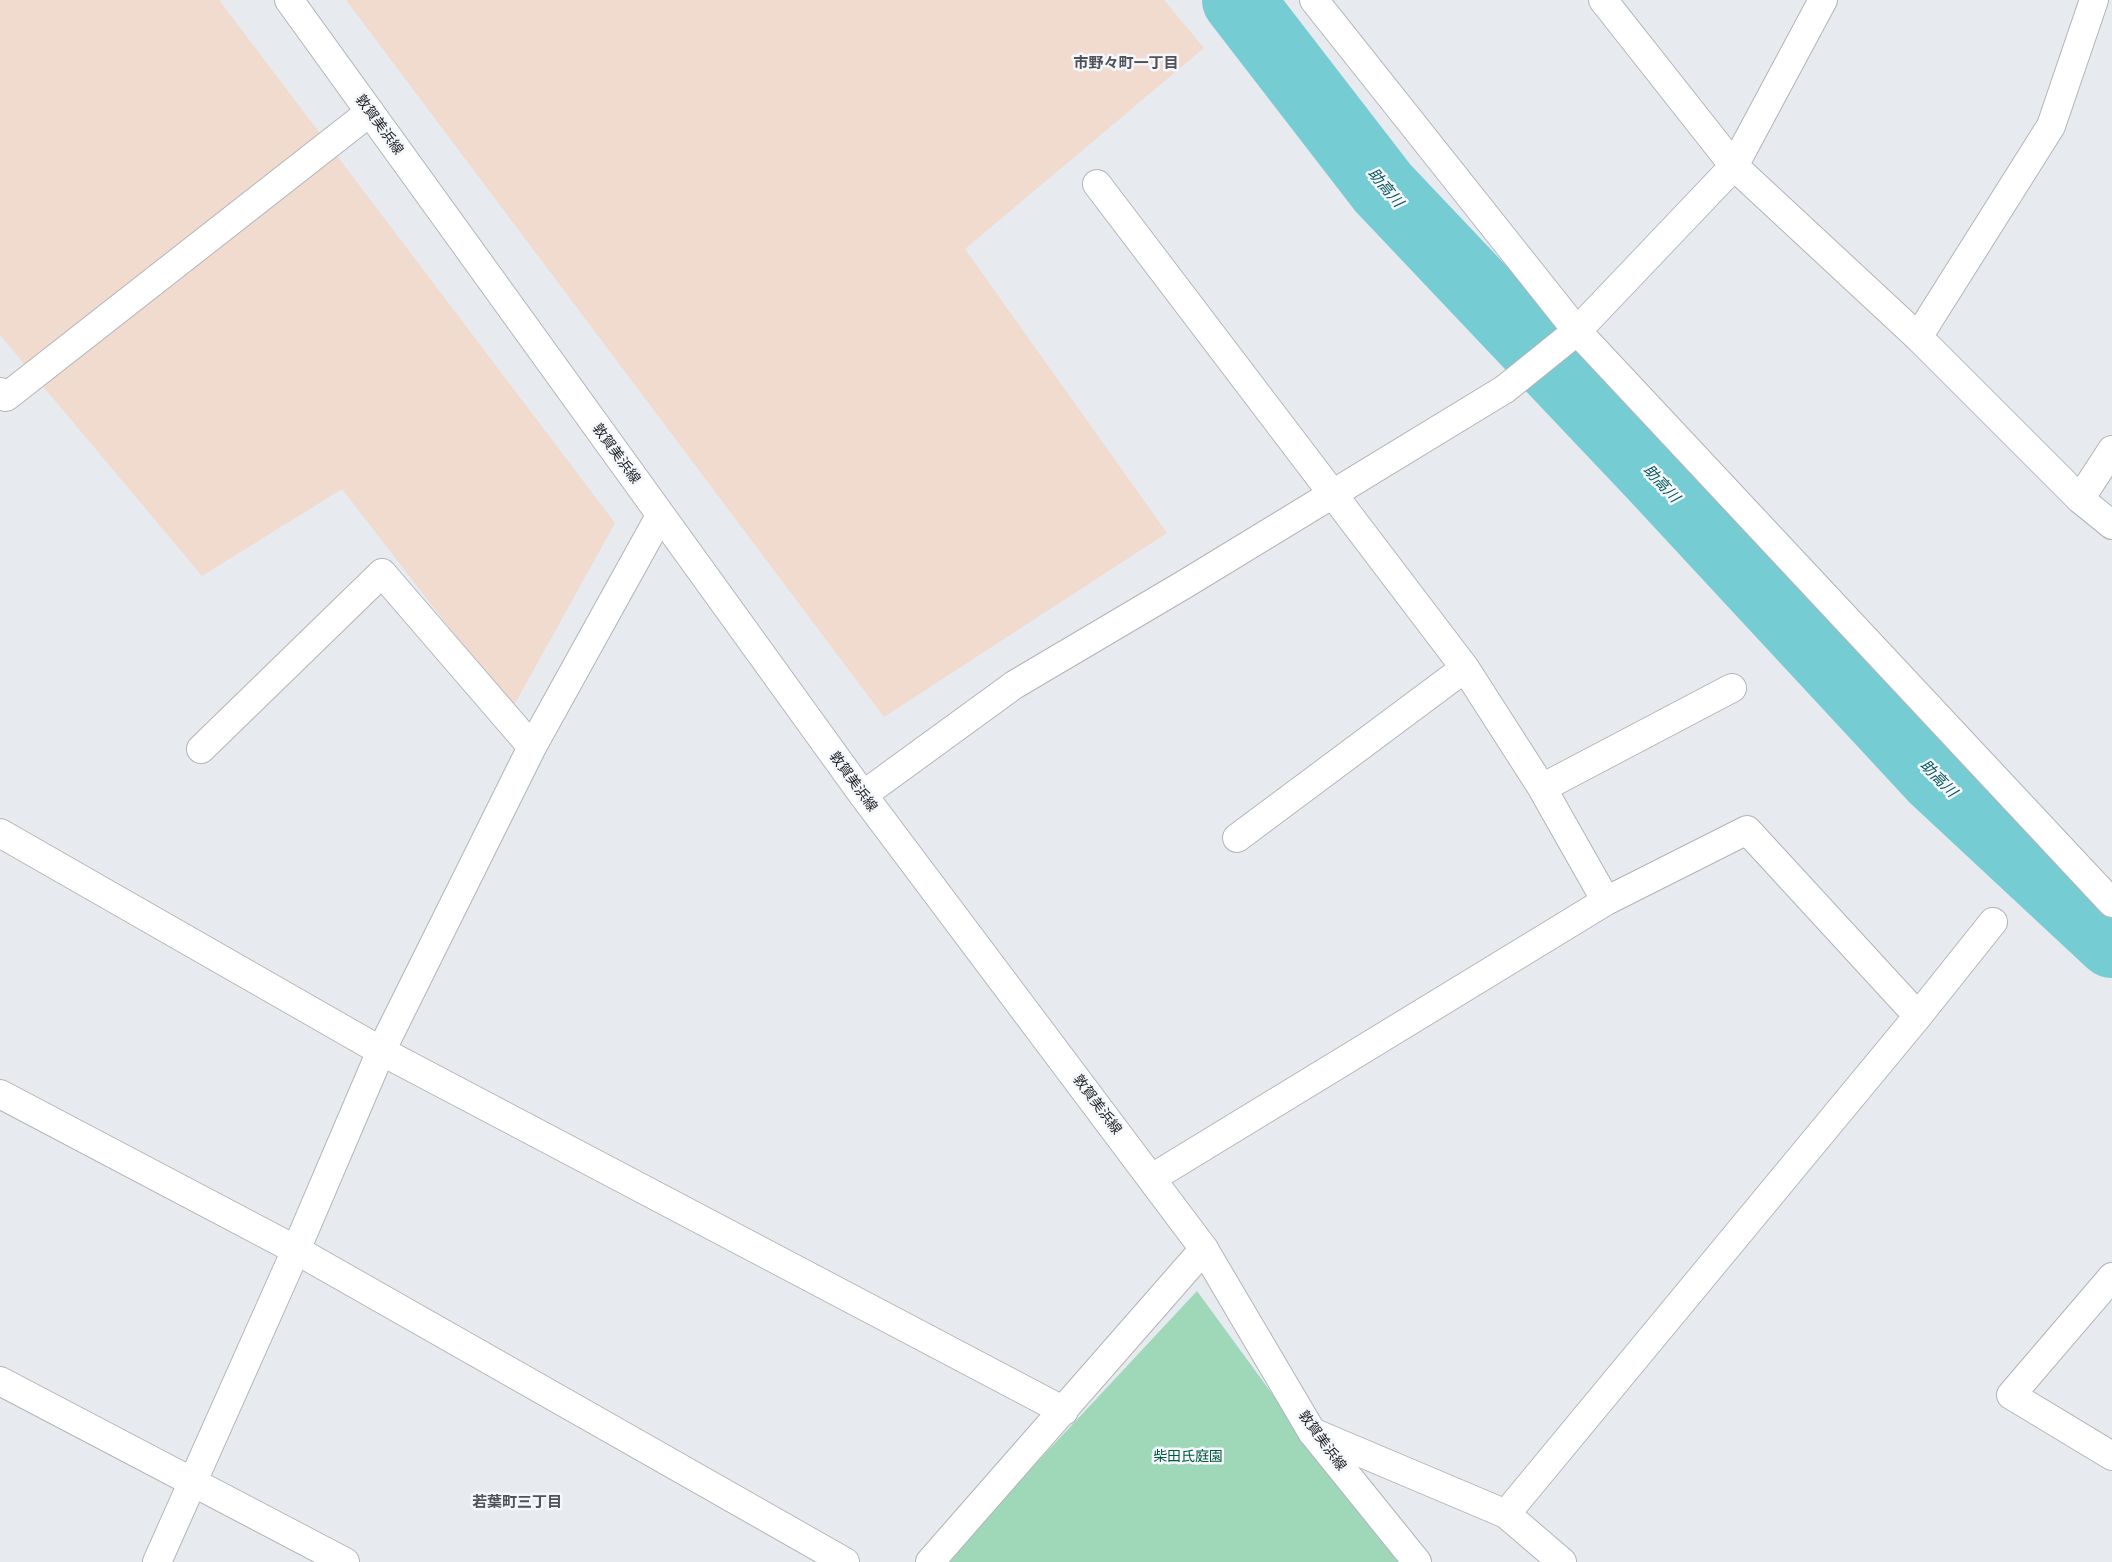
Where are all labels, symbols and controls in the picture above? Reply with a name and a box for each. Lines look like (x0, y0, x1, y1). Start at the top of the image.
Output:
district label: 市野々町一丁目 (1074, 55, 1178, 73)
street label: 敦賀美浜線 (352, 92, 406, 158)
water label: 助高川 (1364, 165, 1406, 211)
street label: 敦賀美浜線 (589, 421, 643, 487)
water label: 助高川 (1639, 461, 1683, 507)
street label: 敦賀美浜線 (826, 749, 880, 815)
water label: 助高川 (1916, 757, 1960, 801)
street label: 敦賀美浜線 (1069, 1072, 1125, 1138)
street label: 敦賀美浜線 (1295, 1408, 1349, 1474)
park label: 柴田氏庭園 (1153, 1449, 1223, 1465)
district label: 若葉町三丁目 (472, 1494, 562, 1512)

